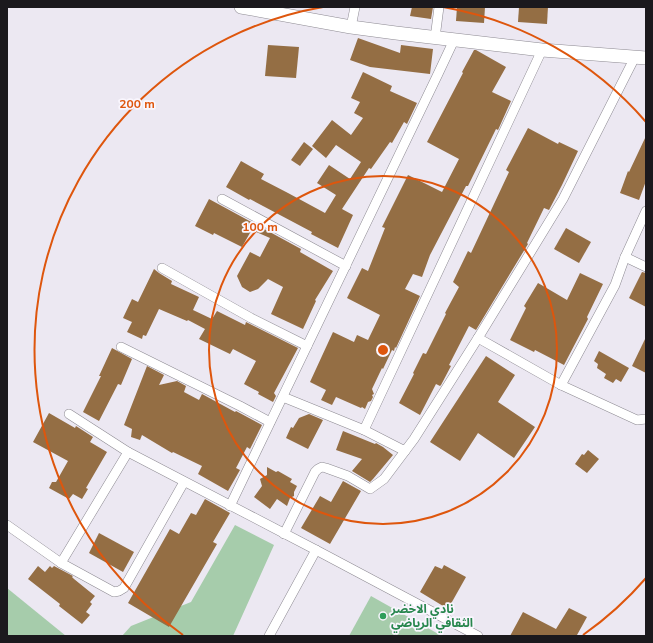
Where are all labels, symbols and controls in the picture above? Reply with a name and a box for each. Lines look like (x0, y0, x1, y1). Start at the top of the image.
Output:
text: 200 m (119, 96, 155, 112)
text: 100 m (242, 219, 278, 235)
centre of rings (376, 343, 390, 357)
place label: نادي الاخضر الثقافي الرياضي (390, 601, 473, 633)
marker: نادي الاخضر الثقافي الرياضي (378, 611, 388, 621)

